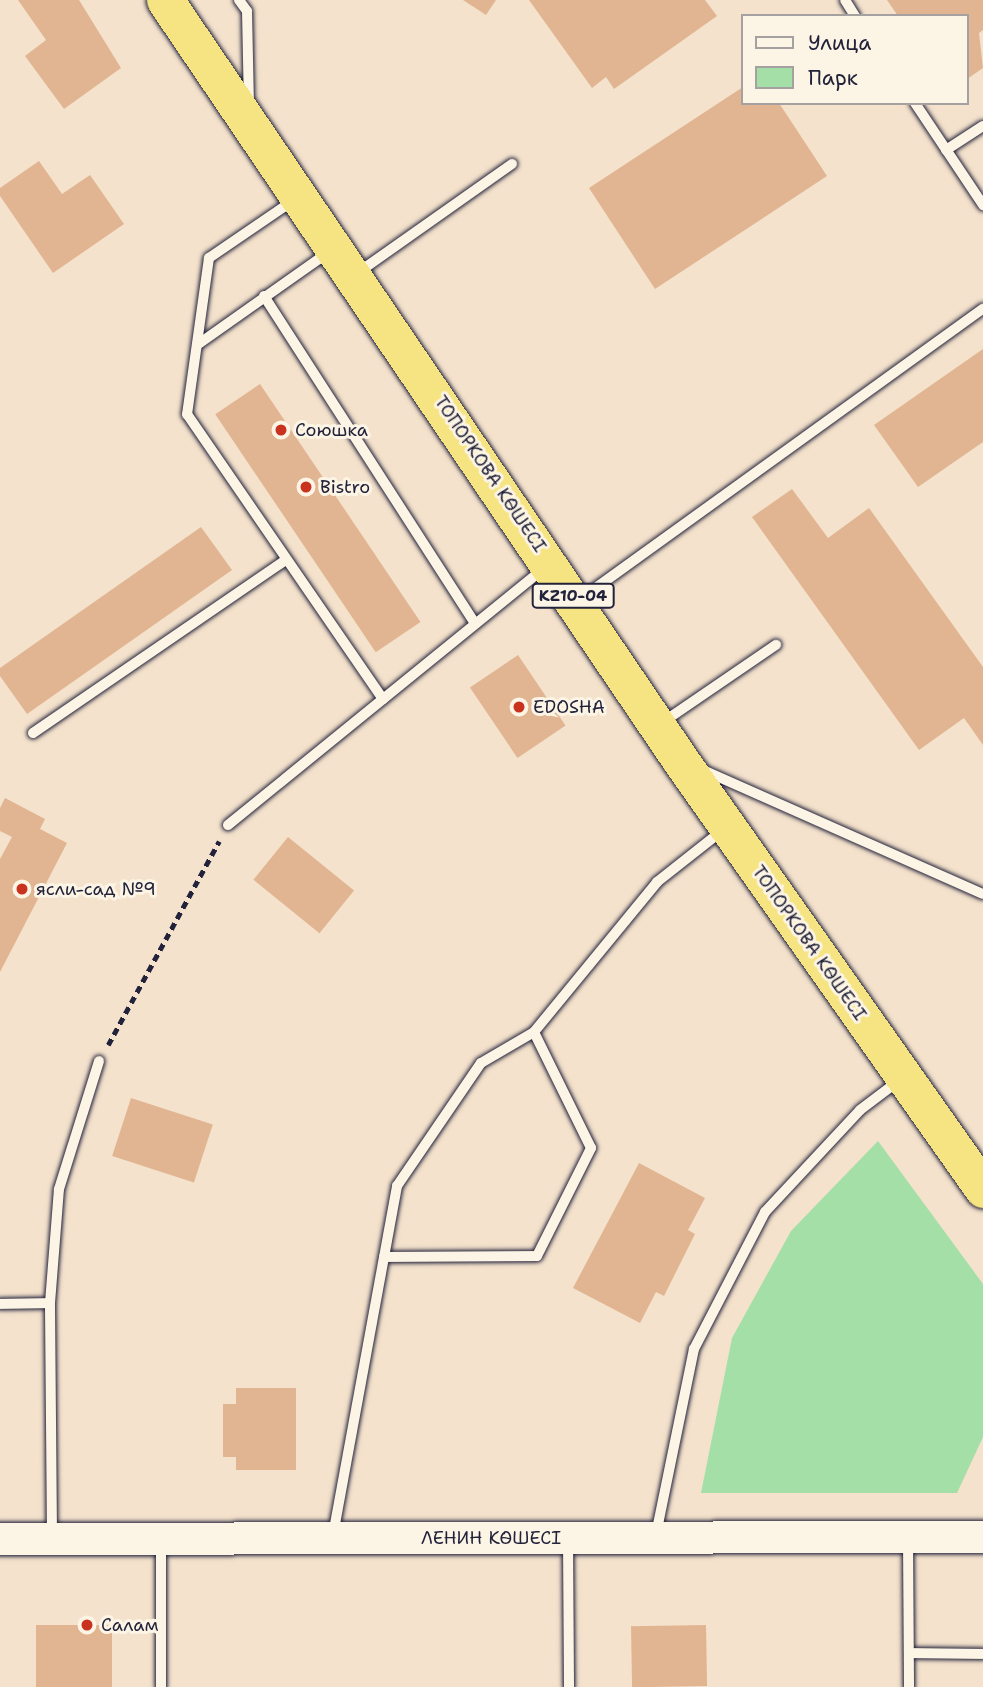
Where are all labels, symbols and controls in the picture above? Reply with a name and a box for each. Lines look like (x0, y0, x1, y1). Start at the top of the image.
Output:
legend (741, 14, 969, 105)
text: Улица (808, 29, 871, 57)
text: Парк (808, 64, 858, 92)
street label: ТОПОРКОВА КӨШЕСІ (430, 392, 550, 556)
place label: Союшка (295, 419, 368, 441)
marker: Союшка (273, 422, 289, 438)
place label: Bistro (320, 476, 370, 498)
marker: Bistro (298, 479, 314, 495)
road number: KZ10-04 (531, 583, 615, 608)
place label: EDOSHA (533, 696, 605, 718)
marker: EDOSHA (511, 699, 527, 715)
street label: ТОПОРКОВА КӨШЕСІ (747, 861, 871, 1025)
place label: ясли-сад №9 (36, 878, 156, 900)
marker: ясли-сад №9 (14, 881, 30, 897)
street label: ЛЕНИН КӨШЕСІ (421, 1527, 561, 1549)
place label: Салам (101, 1614, 158, 1636)
marker: Салам (79, 1617, 95, 1633)

